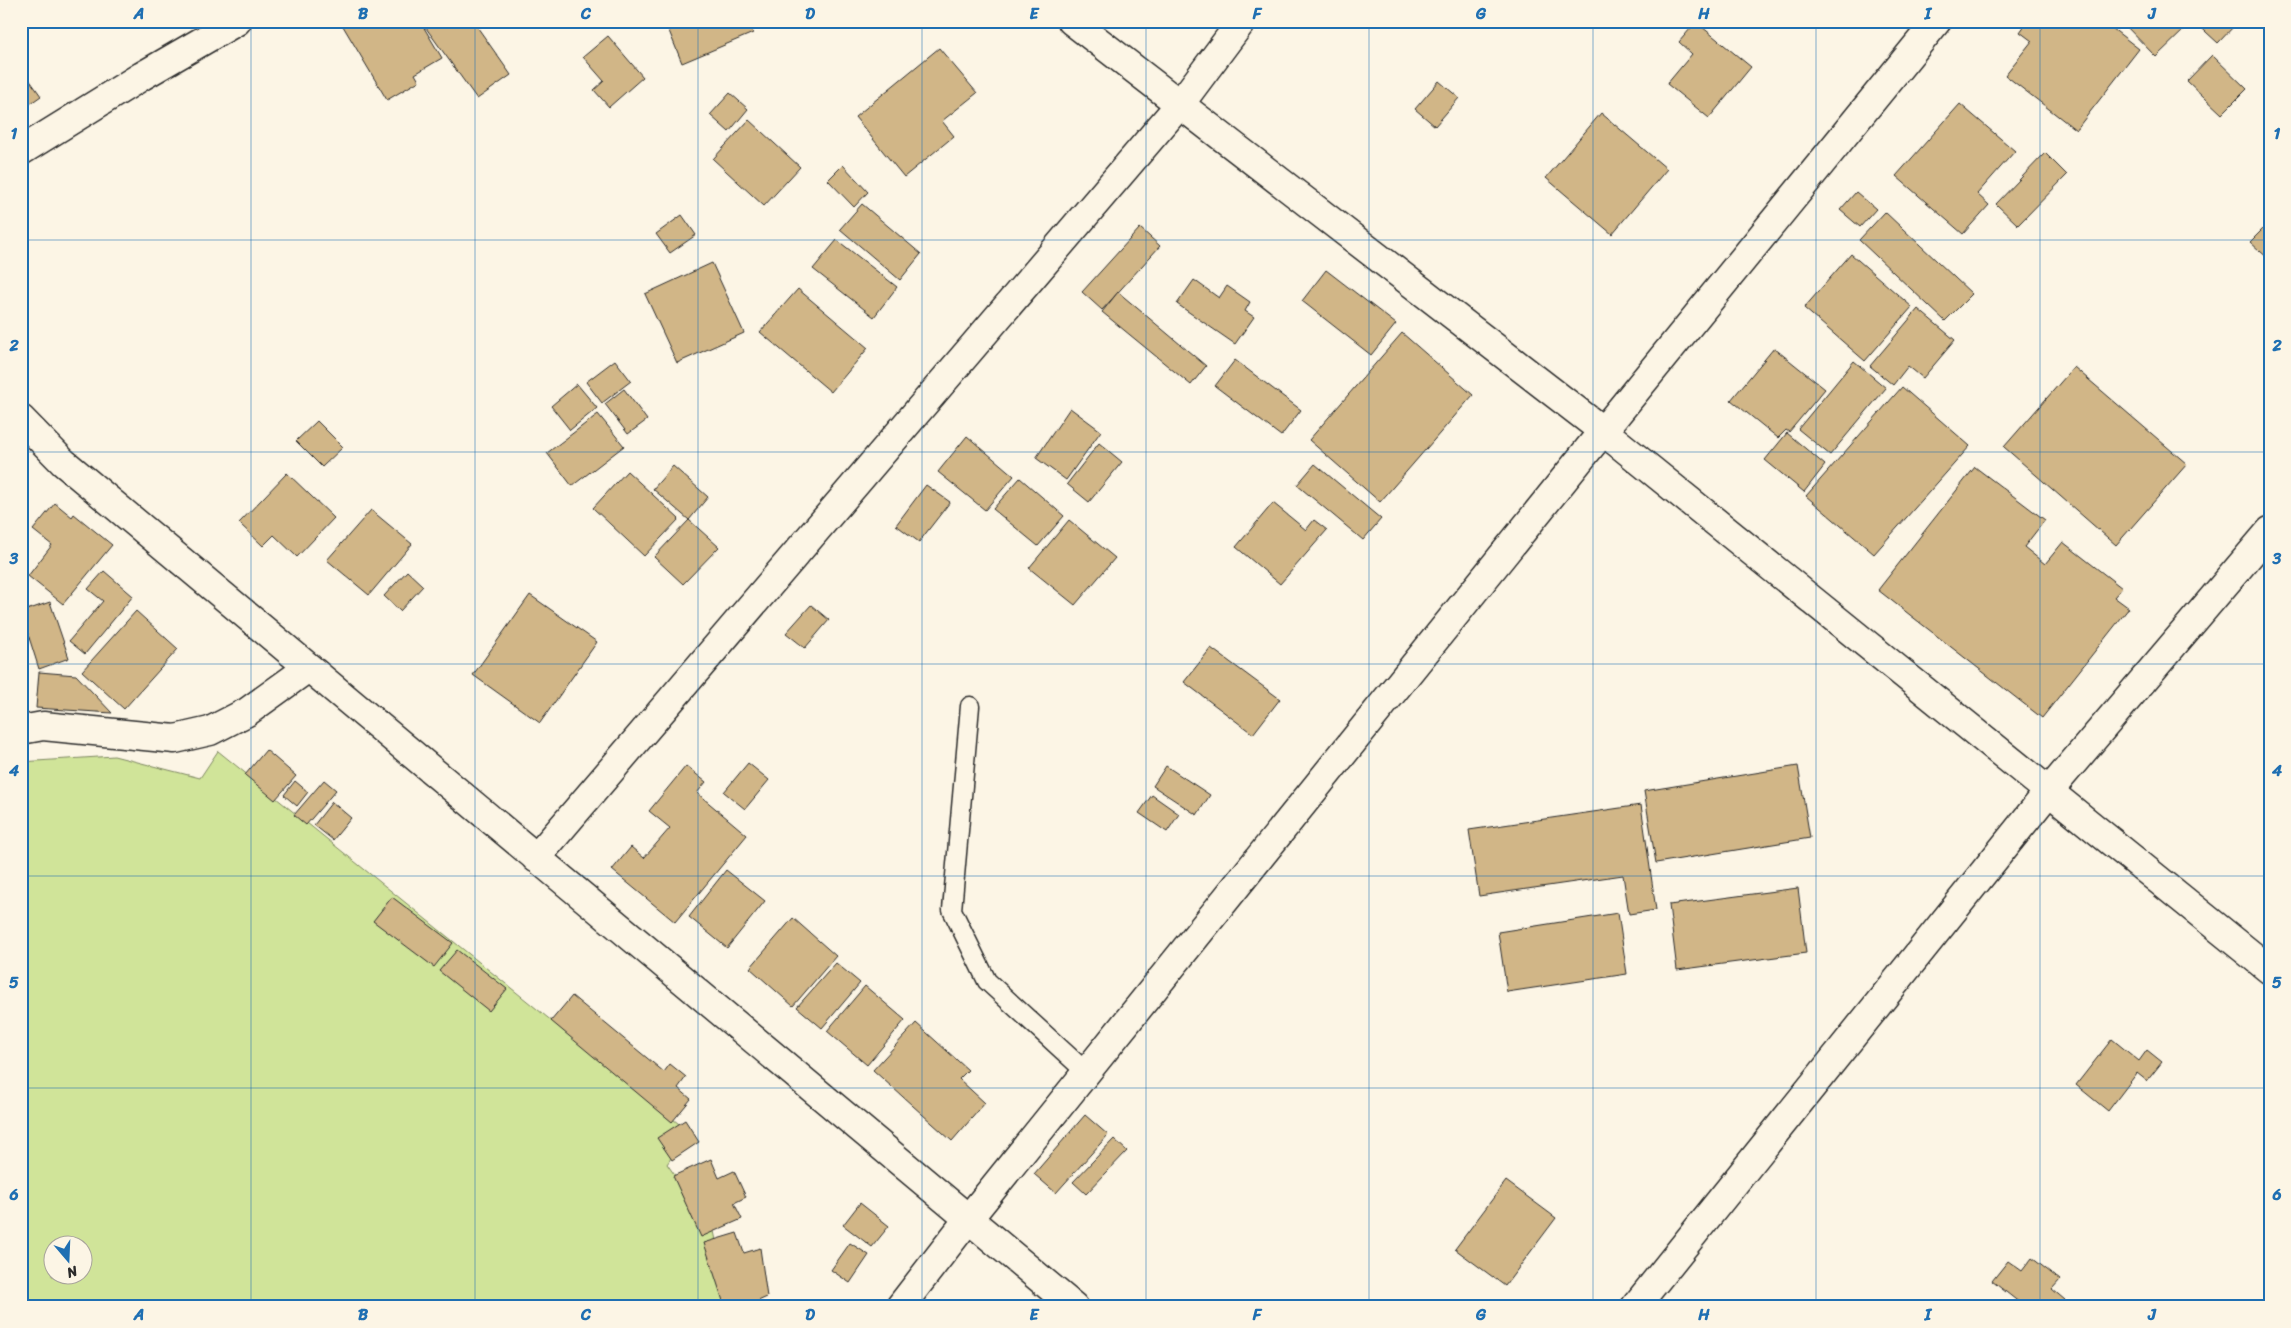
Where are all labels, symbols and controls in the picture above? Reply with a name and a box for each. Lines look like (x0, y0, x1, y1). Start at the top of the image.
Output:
text: A (133, 0, 144, 28)
text: B (358, 0, 369, 28)
text: C (580, 0, 592, 28)
text: D (805, 0, 815, 28)
text: E (1030, 0, 1040, 28)
text: F (1252, 0, 1263, 28)
text: G (1475, 0, 1487, 28)
text: H (1697, 0, 1710, 28)
text: I (1924, 0, 1933, 28)
text: J (2147, 0, 2157, 28)
text: 1 (11, 119, 18, 148)
text: 1 (2274, 119, 2281, 148)
text: 2 (8, 331, 19, 360)
text: 2 (2271, 331, 2282, 360)
text: 3 (9, 544, 19, 573)
text: 3 (2272, 544, 2282, 573)
text: 4 (8, 756, 19, 785)
text: 4 (2271, 756, 2282, 785)
text: 5 (9, 968, 19, 997)
text: 5 (2272, 968, 2282, 997)
text: 6 (8, 1180, 19, 1209)
text: 6 (2271, 1180, 2282, 1209)
north arrow (42, 1236, 92, 1286)
text: N (63, 1258, 82, 1285)
text: A (133, 1300, 144, 1328)
text: B (358, 1300, 369, 1328)
text: C (580, 1300, 592, 1328)
text: D (805, 1300, 815, 1328)
text: E (1030, 1300, 1040, 1328)
text: F (1252, 1300, 1263, 1328)
text: G (1475, 1300, 1487, 1328)
text: H (1697, 1300, 1710, 1328)
text: I (1924, 1300, 1933, 1328)
text: J (2147, 1300, 2157, 1328)

